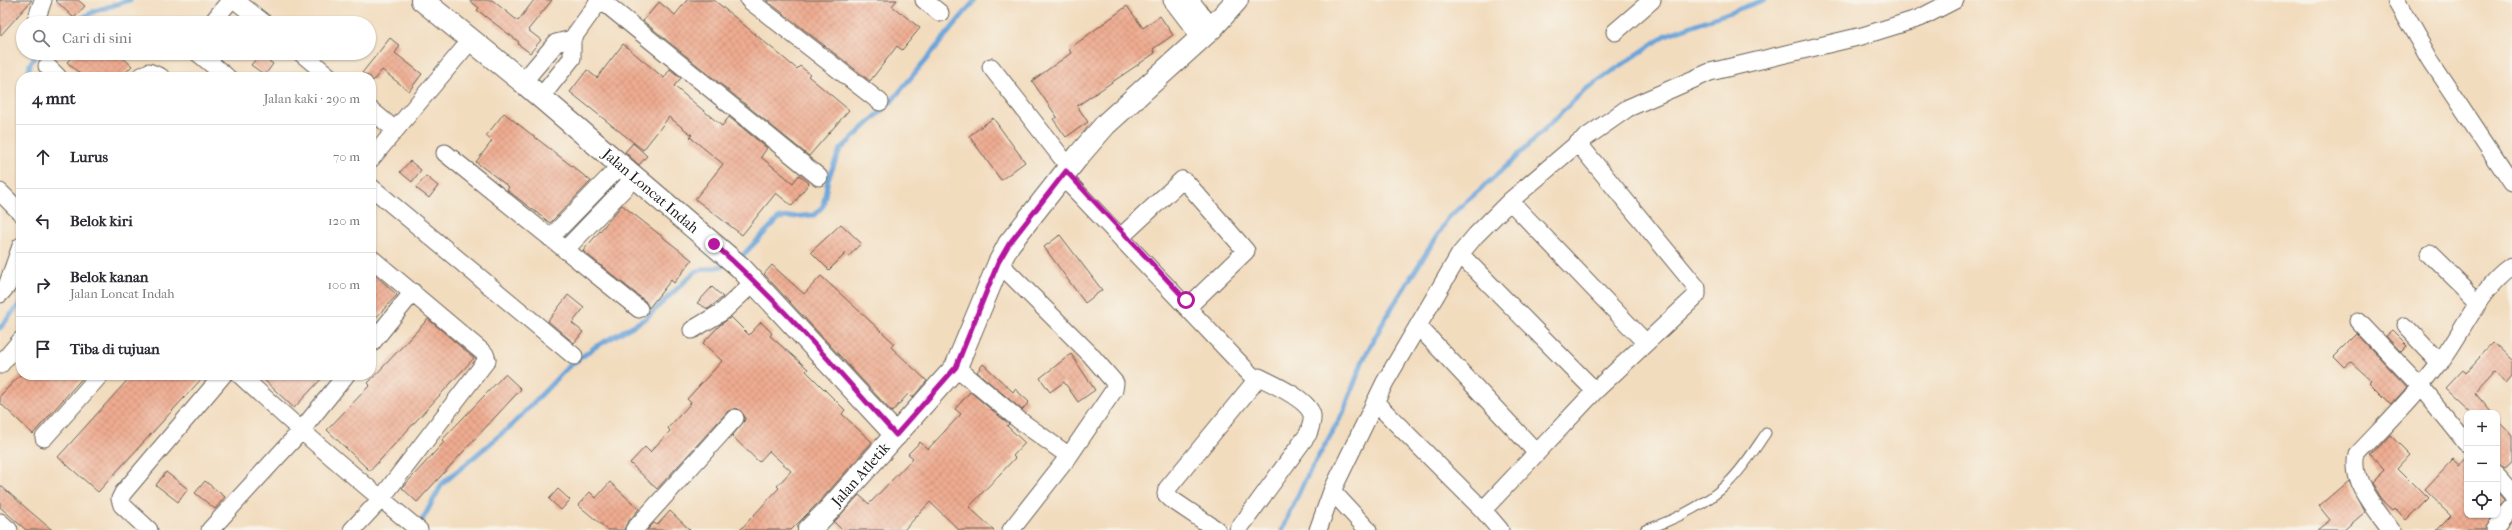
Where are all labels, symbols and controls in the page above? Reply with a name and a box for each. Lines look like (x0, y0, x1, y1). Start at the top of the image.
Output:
search box (16, 16, 376, 60)
icon: search (30, 27, 52, 49)
text: Cari di sini (62, 29, 132, 47)
text: 4 mnt (32, 88, 76, 108)
text: Jalan kaki · 290 m (264, 91, 360, 106)
street label: Jalan Loncat Indah (598, 144, 703, 237)
icon: ahead (32, 146, 54, 168)
text: Lurus (70, 148, 108, 166)
text: 70 m (333, 149, 360, 164)
icon: left (32, 210, 54, 232)
text: Belok kiri (70, 212, 133, 230)
text: 120 m (328, 213, 360, 228)
route end (705, 235, 723, 253)
text: Belok kanan (70, 268, 149, 286)
icon: right (32, 274, 54, 296)
text: 100 m (327, 277, 360, 292)
text: Jalan Loncat Indah (70, 286, 175, 301)
route start (1177, 291, 1195, 309)
icon: arrive (32, 338, 54, 360)
text: Tiba di tujuan (70, 340, 160, 358)
map controls (2464, 410, 2500, 518)
button: + (2464, 410, 2500, 446)
street label: Jalan Atletik (827, 439, 894, 511)
button: − (2464, 446, 2500, 482)
button: locate (2464, 482, 2500, 518)

